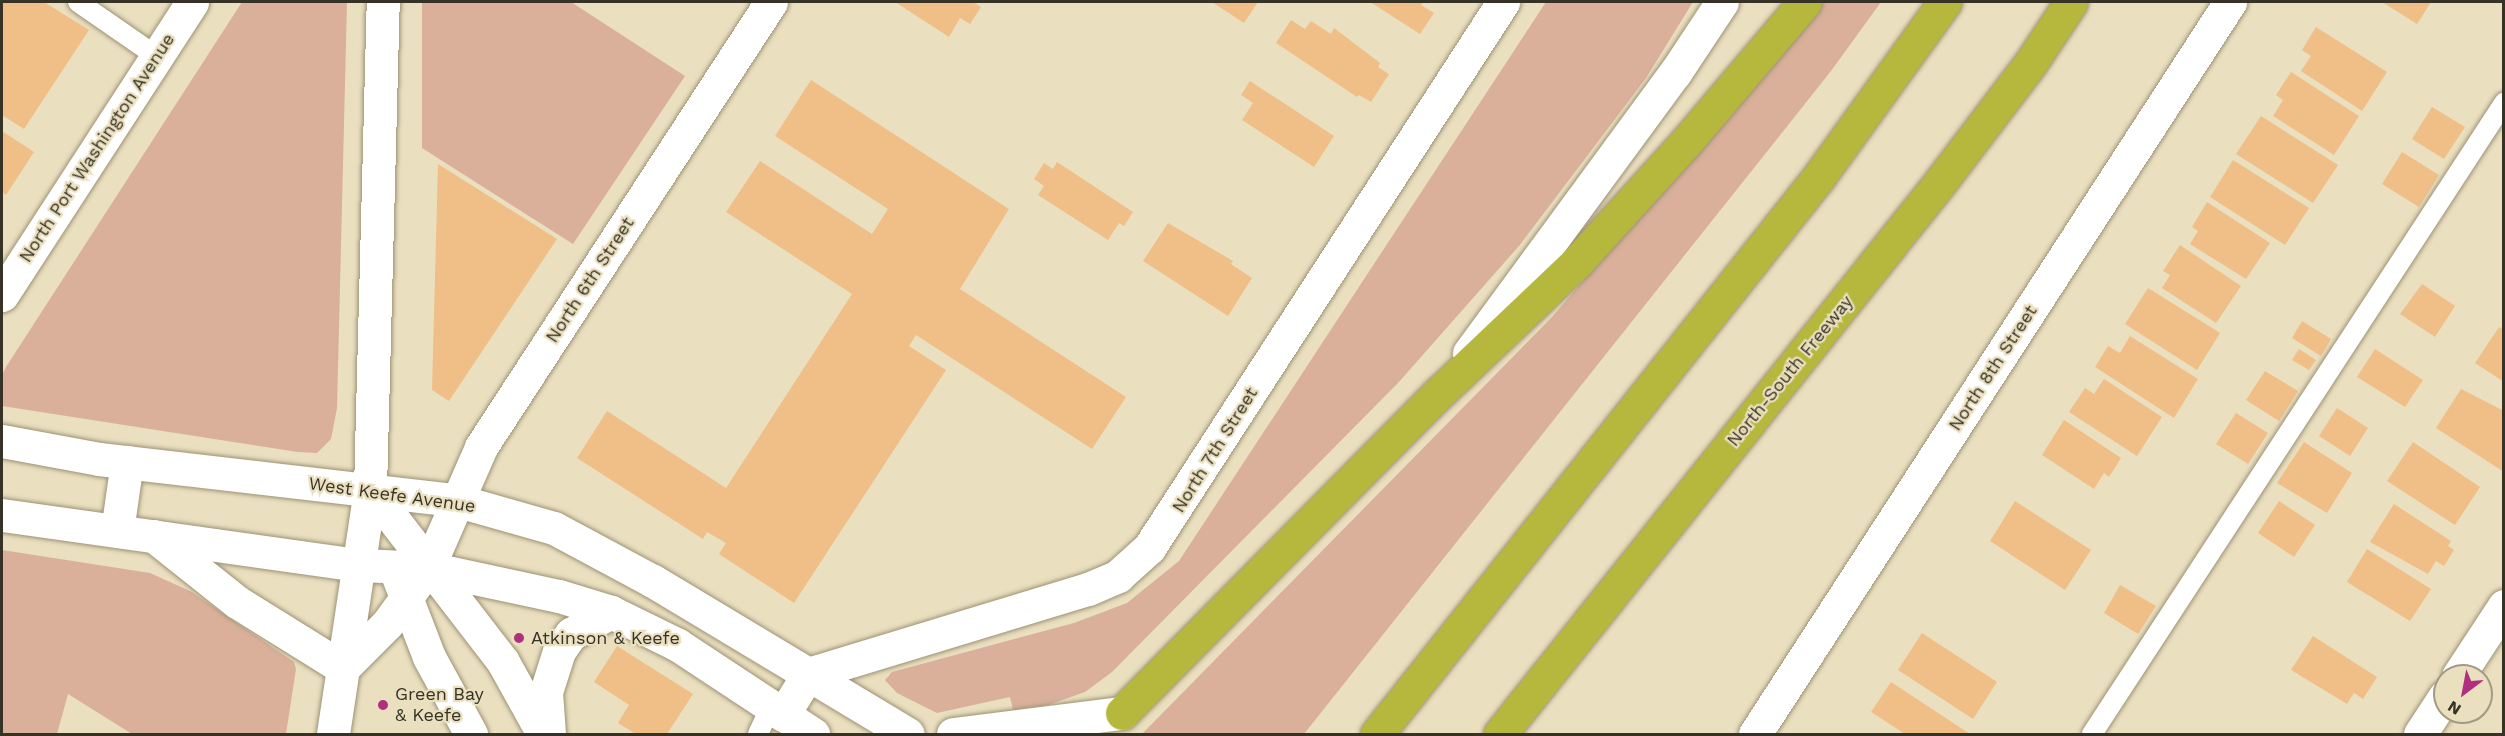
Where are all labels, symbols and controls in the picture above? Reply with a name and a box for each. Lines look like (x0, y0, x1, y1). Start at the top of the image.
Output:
street label: North Port Washington Avenue (14, 29, 180, 267)
street label: North 6th Street (541, 213, 639, 347)
street label: North-South Freeway (1722, 291, 1858, 451)
street label: North 8th Street (1944, 301, 2042, 435)
street label: North 7th Street (1168, 383, 1262, 517)
street label: West Keefe Avenue (307, 473, 477, 517)
place label: Atkinson & Keefe (531, 627, 680, 649)
marker: Atkinson & Keefe (512, 631, 526, 645)
north arrow (2433, 664, 2493, 724)
place label: Green Bay & Keefe (395, 684, 484, 726)
text: N (2444, 697, 2464, 719)
marker: Green Bay & Keefe (376, 698, 390, 712)

